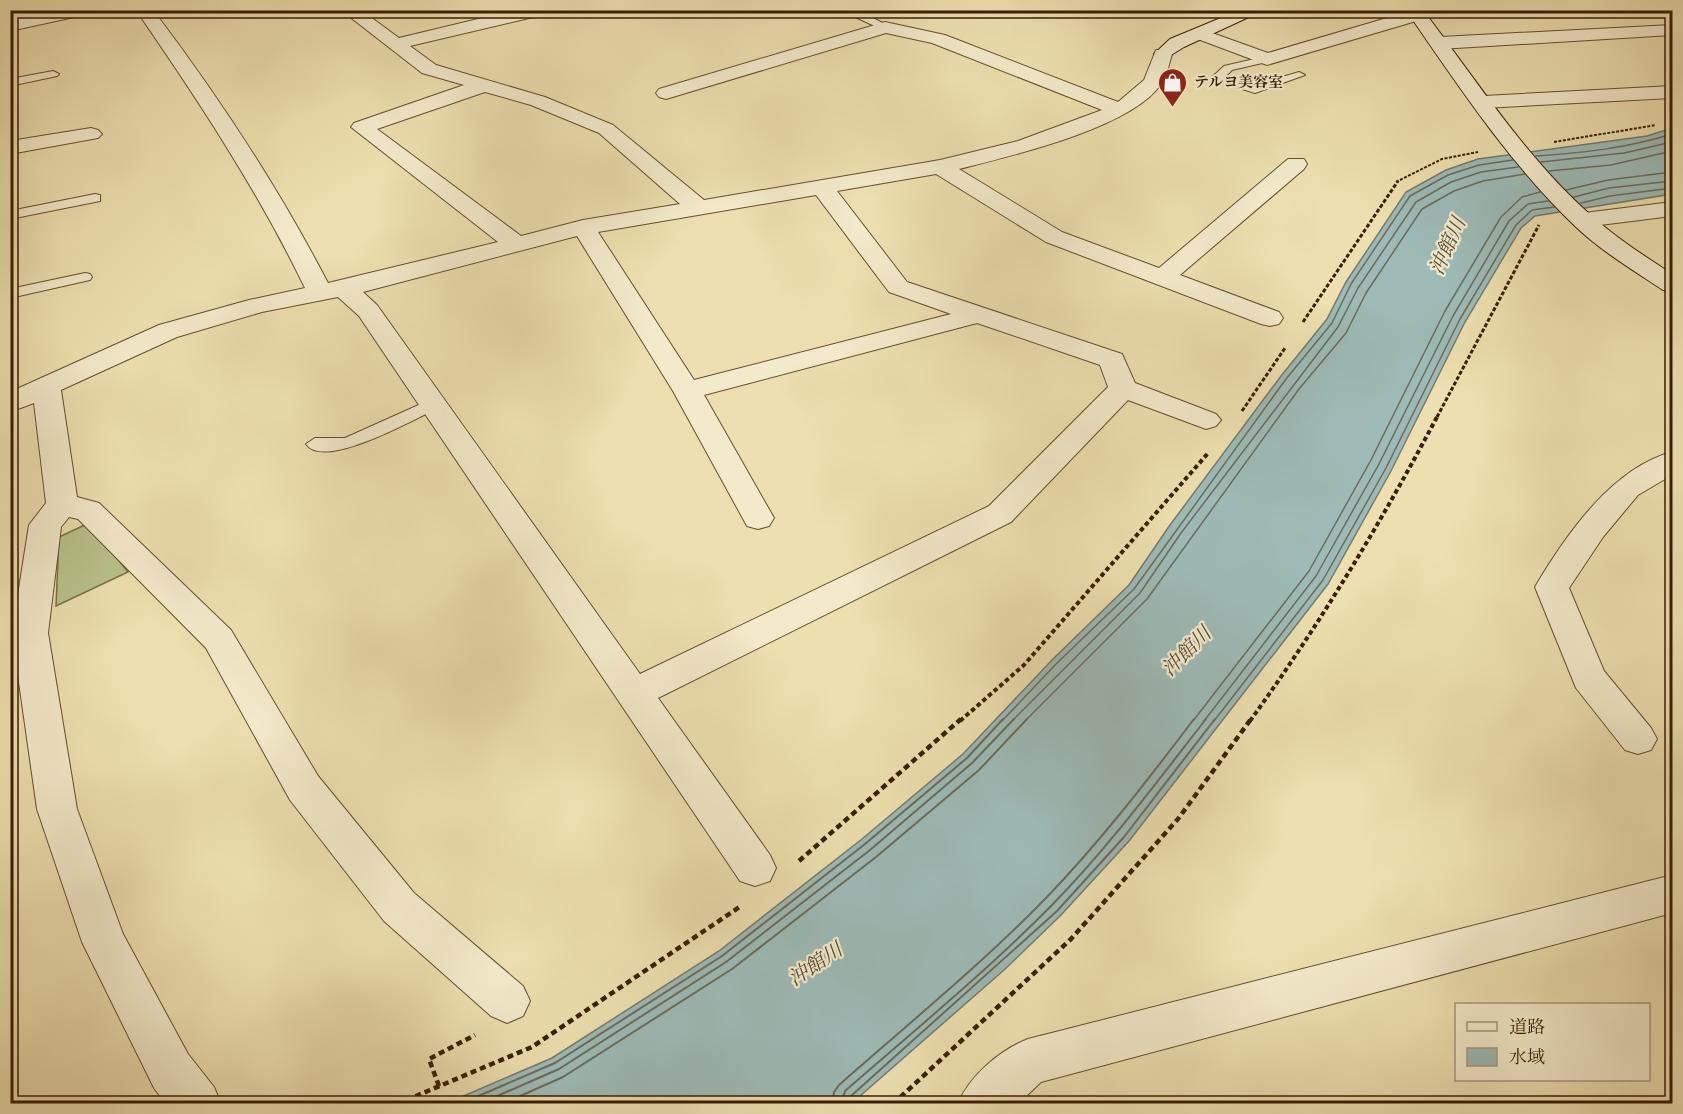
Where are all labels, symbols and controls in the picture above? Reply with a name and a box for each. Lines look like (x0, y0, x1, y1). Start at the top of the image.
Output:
shop icon: テルヨ美容室 (1157, 66, 1189, 108)
place label: テルヨ美容室 (1194, 73, 1283, 92)
water label: 沖館川 (1425, 212, 1473, 279)
water label: 沖館川 (1157, 621, 1219, 682)
water label: 沖館川 (784, 937, 849, 992)
legend (1455, 1003, 1650, 1081)
text: 道路 (1509, 1017, 1545, 1040)
text: 水域 (1509, 1047, 1545, 1070)

